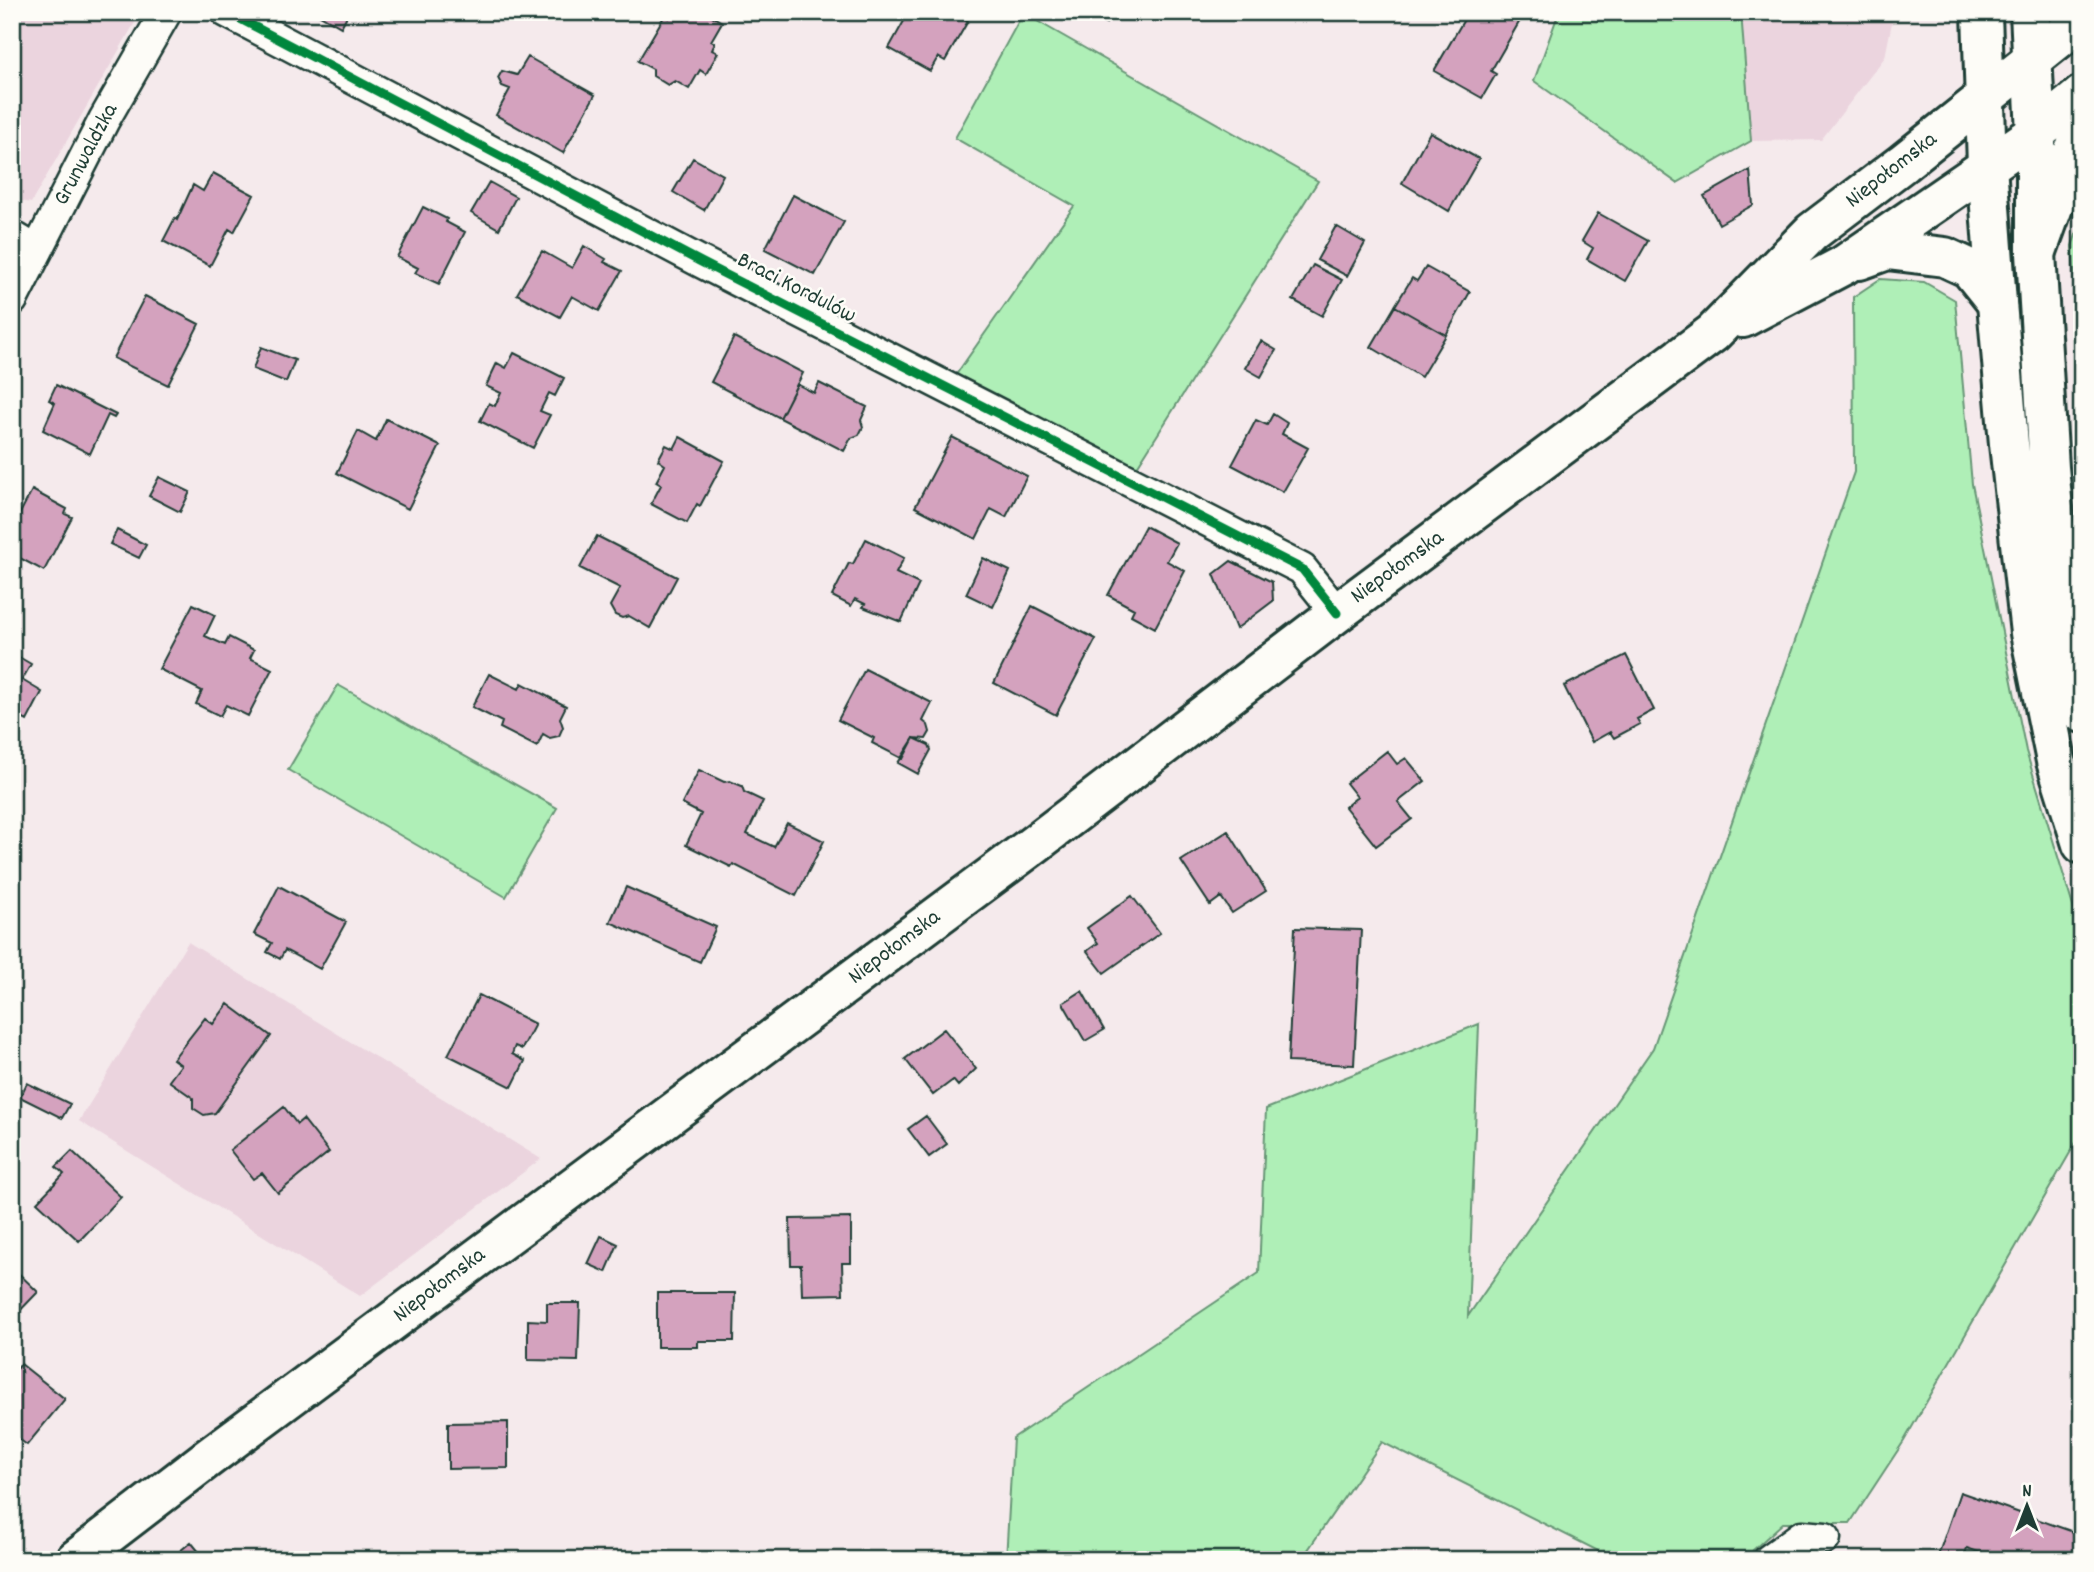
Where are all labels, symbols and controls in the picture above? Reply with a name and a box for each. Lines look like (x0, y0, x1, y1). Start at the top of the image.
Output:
street label: Grunwaldzka (46, 97, 128, 212)
street label: Niepołomska (1839, 124, 1946, 217)
street label: Braci Kordulów (731, 245, 861, 333)
street label: Niepołomska (1344, 522, 1452, 613)
street label: Niepołomska (842, 902, 949, 994)
street label: Niepołomska (387, 1240, 494, 1332)
north arrow (1993, 1470, 2062, 1540)
text: N (2022, 1479, 2032, 1506)

